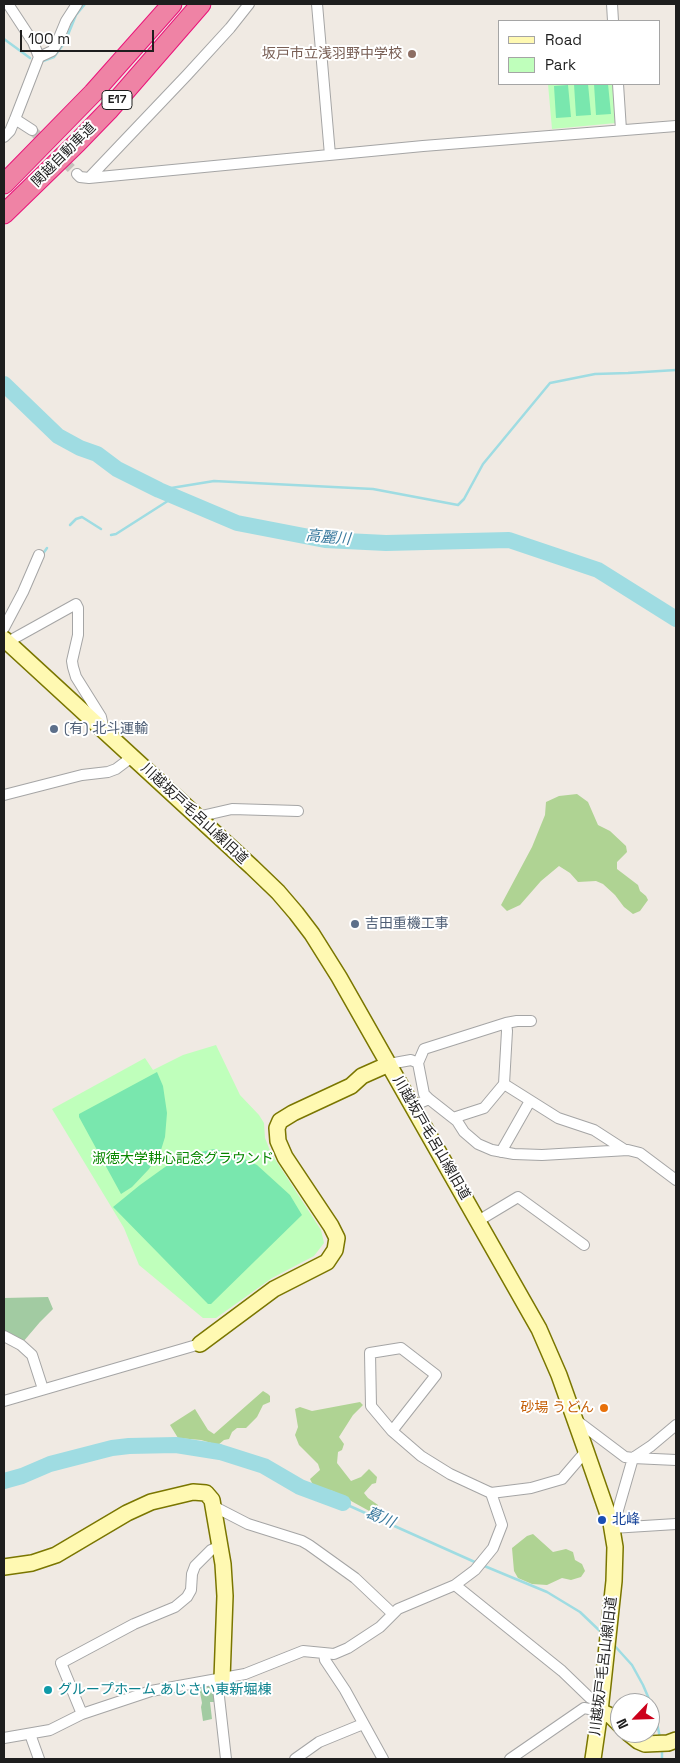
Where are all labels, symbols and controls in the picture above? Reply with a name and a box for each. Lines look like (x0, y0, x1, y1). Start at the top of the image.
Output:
scale bar (22, 20, 156, 52)
legend (498, 20, 660, 85)
text: 100 m (28, 29, 70, 48)
text: Road (545, 30, 582, 49)
place label: 坂戸市立浅羽野中学校 (262, 46, 402, 62)
marker: 坂戸市立浅羽野中学校 (406, 48, 418, 60)
text: Park (545, 55, 576, 74)
road number: E17 (102, 90, 132, 110)
street label: 関越自動車道 (28, 119, 100, 191)
water label: 高麗川 (305, 527, 351, 549)
place label: (有) 北斗運輸 (64, 721, 148, 737)
marker: (有) 北斗運輸 (48, 723, 60, 735)
street label: 川越坂戸毛呂山線旧道 (137, 760, 251, 868)
place label: 吉田重機工事 (365, 916, 449, 932)
marker: 吉田重機工事 (349, 918, 361, 930)
street label: 川越坂戸毛呂山線旧道 (389, 1073, 473, 1203)
park label: 淑徳大学耕心記念グラウンド (92, 1151, 274, 1167)
place label: 砂場 うどん (520, 1400, 594, 1416)
marker: 砂場 うどん (598, 1402, 610, 1414)
water label: 葛川 (363, 1504, 397, 1532)
place label: 北峰 (612, 1512, 640, 1528)
marker: 北峰 (596, 1514, 608, 1526)
street label: 川越坂戸毛呂山線旧道 (587, 1595, 621, 1737)
place label: グループホーム あじさい東新堀棟 (58, 1682, 272, 1698)
marker: グループホーム あじさい東新堀棟 (42, 1684, 54, 1696)
north arrow (610, 1693, 660, 1743)
text: N (612, 1716, 632, 1732)

